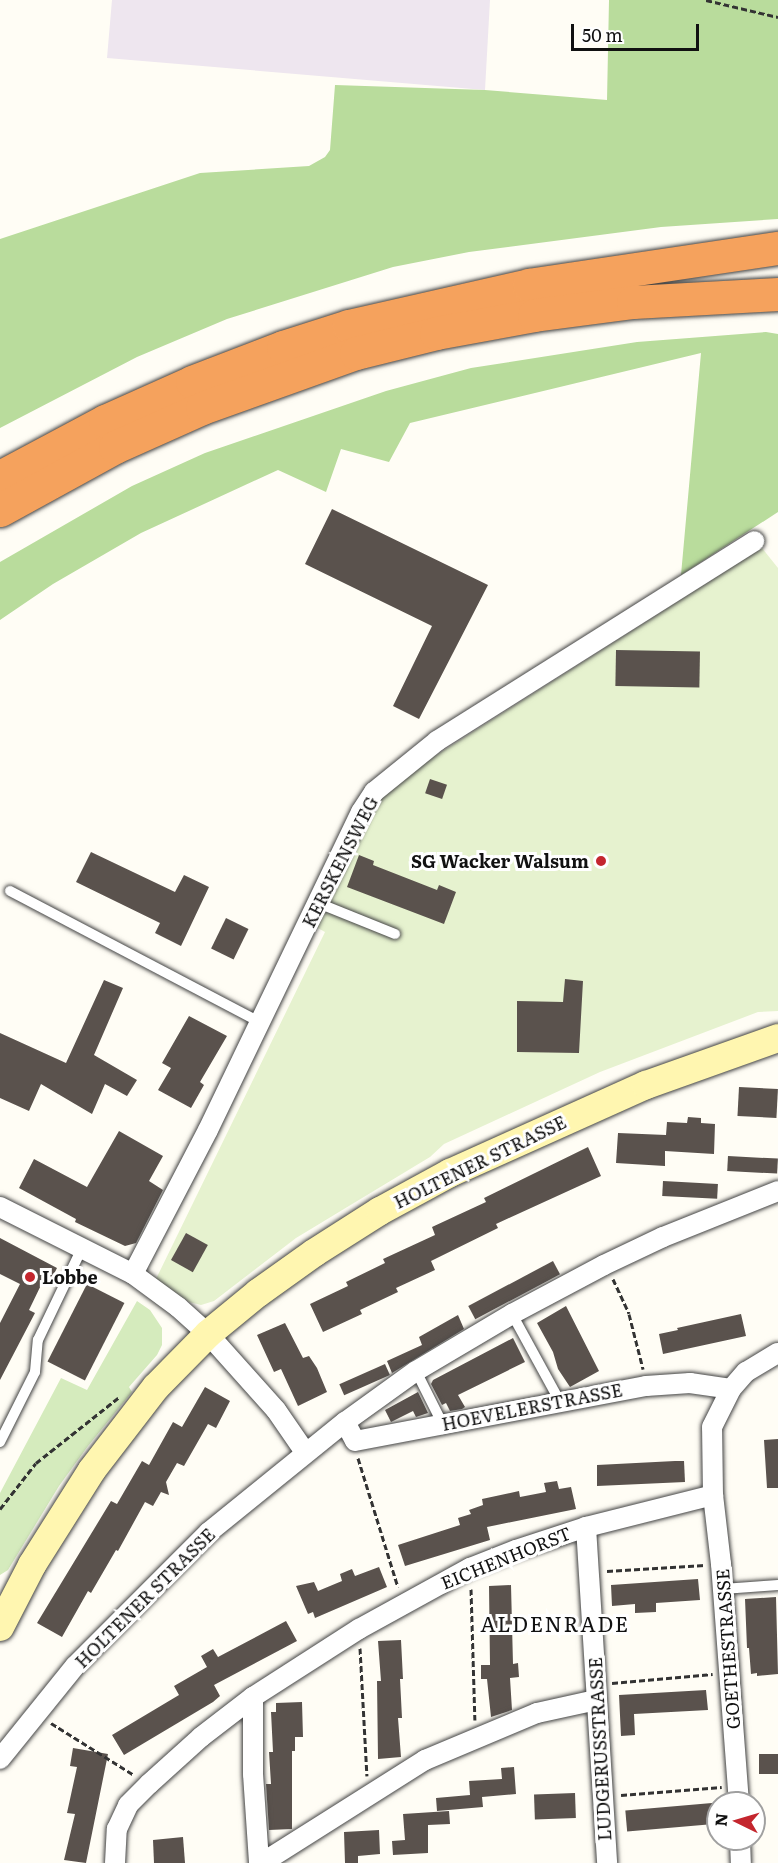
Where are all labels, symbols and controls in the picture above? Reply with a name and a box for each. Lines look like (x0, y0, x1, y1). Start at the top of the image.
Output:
scale bar (574, 12, 702, 50)
text: 50 m (582, 21, 623, 48)
street label: KERSKENSWEG (298, 793, 382, 931)
place label: SG Wacker Walsum (411, 850, 589, 872)
marker: SG Wacker Walsum (594, 854, 608, 868)
street label: HOLTENER STRASSE (390, 1111, 570, 1213)
place label: Lobbe (42, 1266, 98, 1288)
marker: Lobbe (23, 1270, 37, 1284)
street label: HOEVELERSTRASSE (440, 1379, 624, 1435)
street label: EICHENHORST (438, 1522, 574, 1594)
street label: HOLTENER STRASSE (71, 1524, 219, 1672)
street label: GOETHESTRASSE (712, 1568, 744, 1730)
district label: ALDENRADE (480, 1610, 630, 1636)
street label: LUDGERUSSTRASSE (584, 1657, 616, 1841)
north arrow (706, 1791, 766, 1851)
text: N (708, 1812, 733, 1827)

